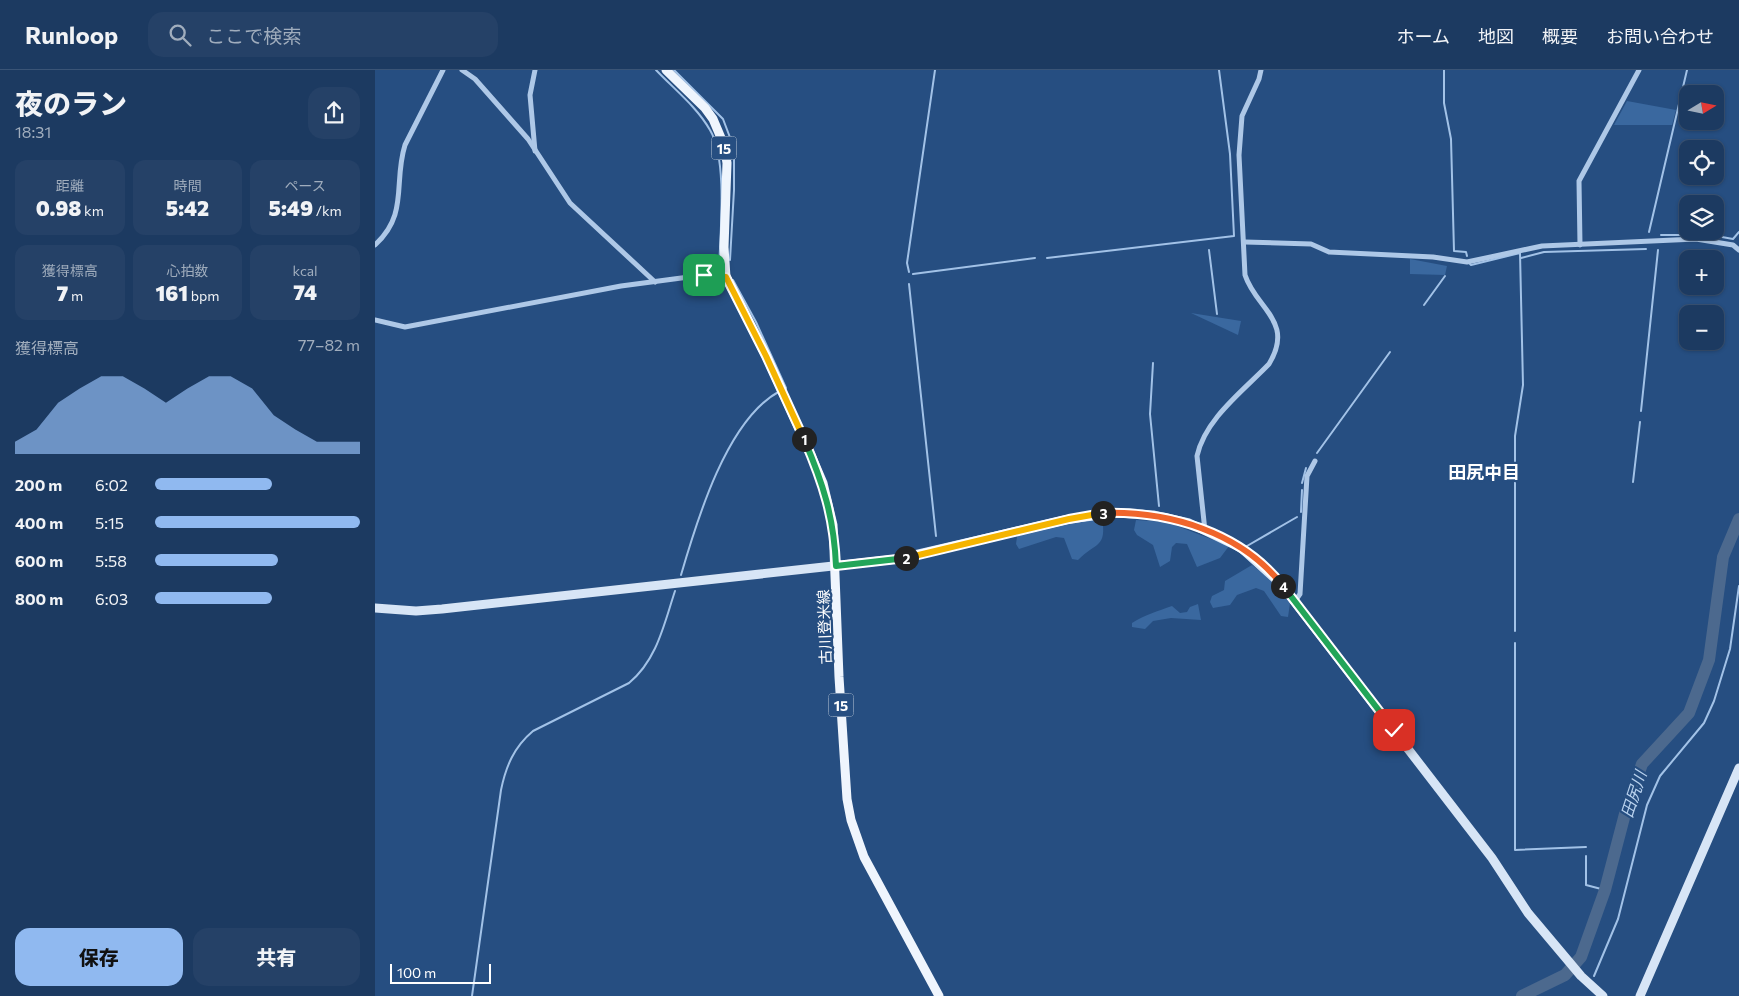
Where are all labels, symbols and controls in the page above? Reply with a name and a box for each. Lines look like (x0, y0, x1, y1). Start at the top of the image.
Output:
search box (148, 12, 498, 57)
text: Runloop (25, 20, 118, 49)
icon: search (166, 21, 194, 49)
text: ここで検索 (206, 24, 301, 47)
text: ホーム (1397, 25, 1450, 47)
text: 地図 (1478, 25, 1514, 47)
text: 概要 (1542, 25, 1578, 47)
text: お問い合わせ (1606, 25, 1714, 47)
north arrow (1679, 85, 1724, 130)
map controls (1679, 85, 1724, 350)
text: 夜のラン (15, 86, 127, 120)
button: share (308, 87, 360, 139)
text: 18:31 (15, 122, 51, 141)
road number: 15 (711, 136, 737, 160)
button: locate (1679, 140, 1724, 185)
text: 距離 (56, 177, 84, 194)
text: 時間 (173, 177, 201, 194)
text: ペース (285, 177, 326, 194)
text: 0.98 (36, 195, 81, 220)
text: 5:42 (166, 195, 209, 220)
text: 5:49 (269, 195, 313, 220)
button: layers (1679, 195, 1724, 240)
text: km (81, 202, 104, 219)
text: /km (313, 202, 342, 219)
button: + (1679, 250, 1724, 295)
pin (683, 254, 725, 296)
icon: arrive (690, 261, 718, 289)
text: 獲得標高 (42, 262, 98, 279)
text: 心拍数 (166, 262, 208, 279)
text: kcal (293, 262, 318, 279)
text: 74 (293, 279, 317, 304)
text: 7 (56, 280, 68, 305)
text: 161 (155, 280, 188, 305)
text: m (68, 287, 83, 304)
text: bpm (188, 287, 220, 304)
button: − (1679, 305, 1724, 350)
text: 77–82 m (298, 335, 360, 354)
text: 獲得標高 (15, 338, 79, 357)
pin: 1 (791, 426, 817, 452)
text: 1 (801, 431, 808, 448)
district label: 田尻中目 (1448, 461, 1520, 483)
text: 200 m (15, 475, 62, 494)
text: 6:02 (95, 475, 128, 494)
pin: 3 (1091, 500, 1115, 526)
text: 3 (1099, 505, 1108, 522)
text: 400 m (15, 513, 63, 532)
text: 5:15 (95, 513, 124, 532)
pin: 2 (893, 546, 919, 570)
text: 2 (903, 550, 910, 567)
text: 600 m (15, 551, 63, 570)
text: 5:58 (95, 551, 127, 570)
pin: 4 (1271, 574, 1295, 598)
text: 4 (1279, 578, 1288, 595)
text: 800 m (15, 589, 63, 608)
text: 6:03 (95, 589, 128, 608)
street label: 古川登米線 (814, 589, 834, 665)
road number: 15 (829, 694, 853, 716)
pin (1373, 709, 1415, 751)
icon: check (1380, 716, 1408, 744)
water label: 田尻川 (1617, 766, 1650, 820)
button: 保存 (15, 928, 183, 986)
button: 共有 (193, 928, 360, 986)
scale bar (390, 961, 491, 984)
text: 100 m (397, 964, 436, 981)

